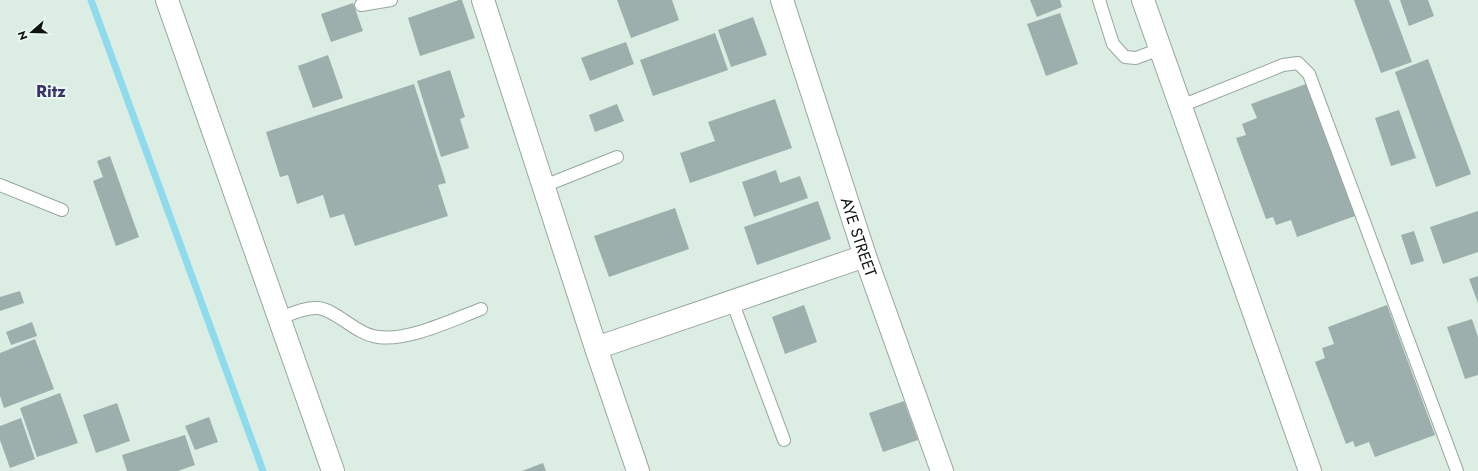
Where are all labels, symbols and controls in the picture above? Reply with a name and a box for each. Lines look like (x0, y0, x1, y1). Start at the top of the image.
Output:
north arrow (12, 12, 52, 52)
text: N (14, 29, 32, 42)
district label: Ritz (36, 79, 66, 103)
street label: AYE STREET (835, 194, 883, 280)

